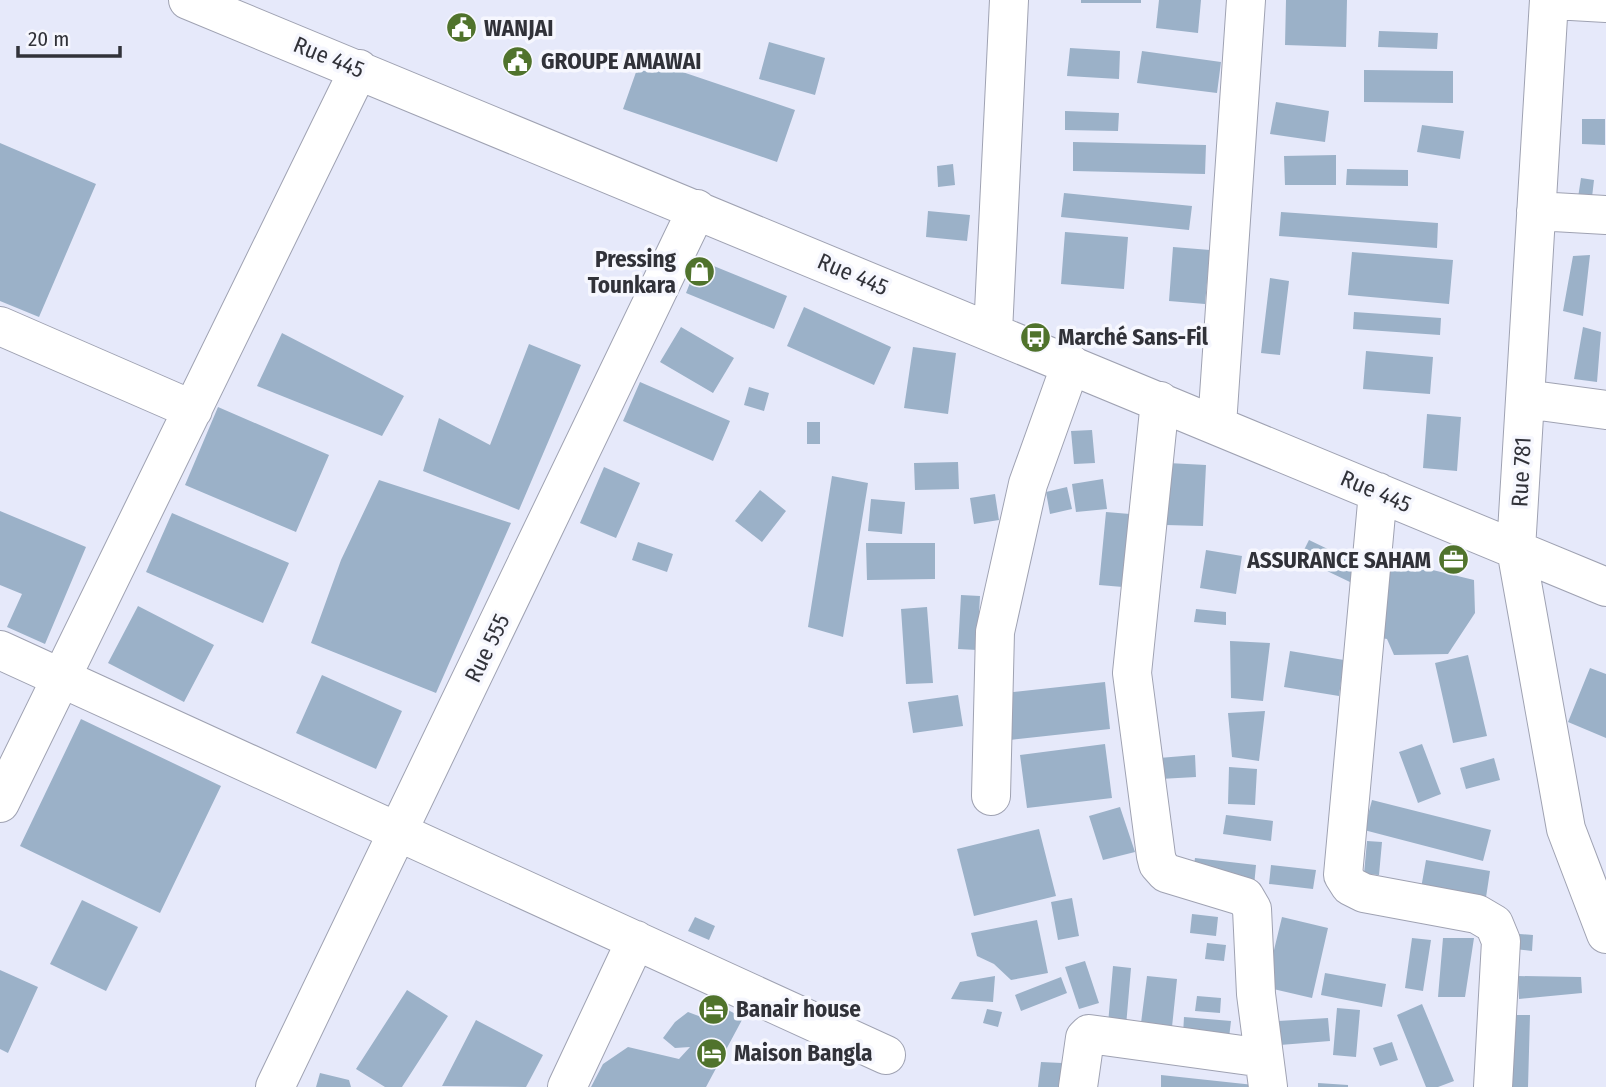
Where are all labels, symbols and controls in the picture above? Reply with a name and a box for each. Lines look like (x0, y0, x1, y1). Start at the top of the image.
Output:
public building icon: WANJAI (444, 11, 478, 45)
scale bar (18, 14, 119, 58)
place label: WANJAI (484, 14, 553, 42)
text: 20 m (28, 26, 69, 52)
street label: Rue 445 (289, 30, 369, 84)
public building icon: GROUPE AMAWAI (501, 44, 535, 78)
place label: GROUPE AMAWAI (541, 47, 701, 75)
place label: Pressing Tounkara (588, 245, 677, 299)
street label: Rue 445 (813, 247, 893, 301)
shop icon: Pressing Tounkara (682, 255, 716, 289)
bus stop icon: Marché Sans-Fil (1018, 320, 1052, 354)
place label: Marché Sans-Fil (1058, 323, 1209, 351)
street label: Rue 781 (1505, 436, 1537, 508)
street label: Rue 445 (1336, 464, 1416, 518)
office icon: ASSURANCE SAHAM (1437, 543, 1471, 577)
place label: ASSURANCE SAHAM (1246, 546, 1431, 574)
street label: Rue 555 (458, 609, 516, 687)
hotel icon: Banair house (696, 992, 730, 1026)
place label: Banair house (736, 995, 861, 1023)
hotel icon: Maison Bangla (694, 1036, 728, 1070)
place label: Maison Bangla (734, 1039, 873, 1067)

